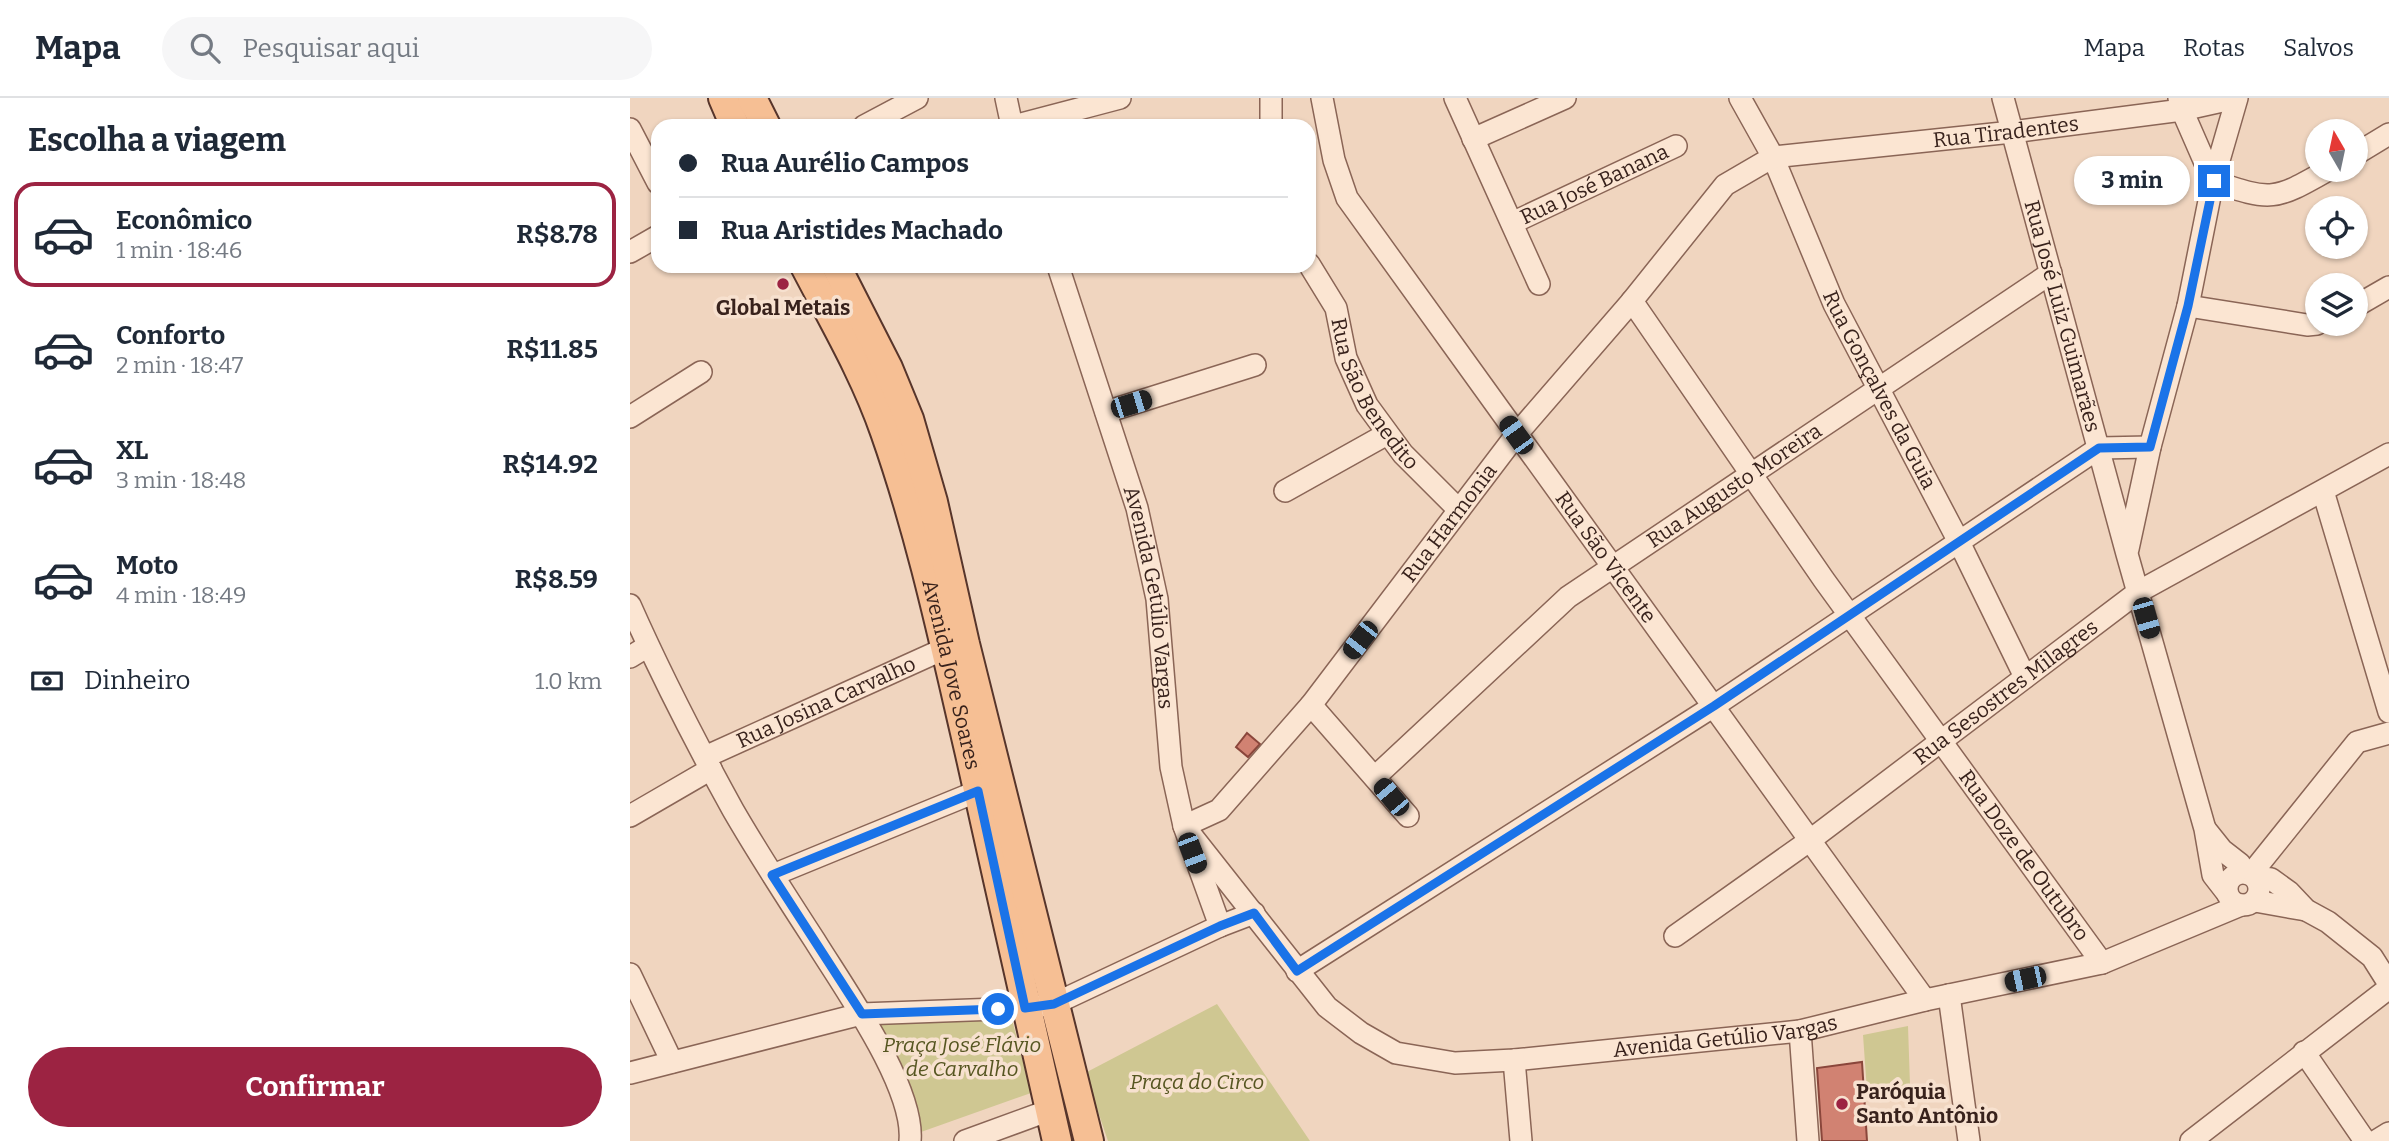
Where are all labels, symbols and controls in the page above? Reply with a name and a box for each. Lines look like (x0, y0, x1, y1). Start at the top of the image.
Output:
search box (162, 17, 652, 80)
text: Mapa (35, 28, 120, 68)
icon: search (186, 29, 224, 67)
text: Pesquisar aqui (242, 33, 420, 64)
text: Mapa (2083, 34, 2145, 62)
text: Rotas (2183, 34, 2245, 62)
text: Salvos (2283, 34, 2354, 62)
street label: Rua Tiradentes (1932, 110, 2080, 153)
north arrow (2305, 119, 2368, 182)
map controls (2305, 119, 2368, 336)
text: Escolha a viagem (28, 121, 286, 159)
street label: Rua José Banana (1516, 138, 1673, 230)
text: Rua Aurélio Campos (721, 148, 969, 179)
callout: 3 min (2074, 156, 2190, 206)
route end (2198, 165, 2230, 197)
text: 3 min (2101, 166, 2163, 194)
button: locate (2305, 196, 2368, 259)
street label: Rua José Luiz Guimarães (2018, 197, 2106, 435)
icon: car (32, 203, 95, 266)
text: Econômico (116, 205, 252, 236)
text: Rua Aristides Machado (721, 215, 1003, 246)
text: R$8.78 (516, 219, 598, 250)
text: 1 min · 18:46 (116, 236, 242, 264)
button: layers (2305, 273, 2368, 336)
marker: Global Metais (775, 276, 791, 292)
street label: Rua Gonçalves da Guia (1817, 287, 1942, 494)
place label: Global Metais (716, 295, 850, 321)
street label: Rua São Benedito (1325, 316, 1424, 475)
icon: car (32, 318, 95, 381)
text: Conforto (116, 320, 225, 351)
text: R$11.85 (506, 334, 598, 365)
text: 2 min · 18:47 (116, 351, 243, 379)
car (1108, 388, 1155, 420)
car (1496, 412, 1537, 458)
street label: Rua Augusto Moreira (1642, 417, 1827, 553)
icon: car (32, 433, 95, 496)
text: XL (116, 435, 148, 466)
text: R$14.92 (502, 449, 598, 480)
street label: Rua Harmonia (1396, 458, 1503, 587)
text: 3 min · 18:48 (116, 466, 246, 494)
street label: Avenida Getúlio Vargas (1118, 483, 1179, 710)
street label: Rua São Vicente (1550, 486, 1662, 628)
icon: car (32, 548, 95, 611)
text: Moto (116, 550, 178, 581)
text: R$8.59 (515, 564, 598, 595)
street label: Avenida Jove Soares (916, 577, 986, 772)
text: 4 min · 18:49 (116, 581, 246, 609)
car (2131, 595, 2162, 641)
street label: Rua Sesostres Milagres (1908, 614, 2103, 770)
car (1339, 617, 1382, 663)
street label: Rua Josina Carvalho (733, 650, 920, 754)
icon: cash (28, 662, 66, 700)
text: Dinheiro (84, 665, 190, 696)
text: 1.0 km (535, 667, 602, 695)
street label: Rua Doze de Outubro (1953, 765, 2095, 946)
car (1370, 774, 1413, 820)
car (1175, 830, 1210, 876)
car (2003, 964, 2048, 994)
route start (982, 993, 1014, 1025)
street label: Avenida Getúlio Vargas (1612, 1009, 1840, 1063)
park label: Praça José Flávio de Carvalho (883, 1032, 1041, 1082)
button: Confirmar (28, 1047, 602, 1127)
park label: Praça do Circo (1130, 1069, 1264, 1095)
place label: Paróquia Santo Antônio (1856, 1079, 1998, 1129)
marker: Paróquia Santo Antônio (1834, 1096, 1850, 1112)

